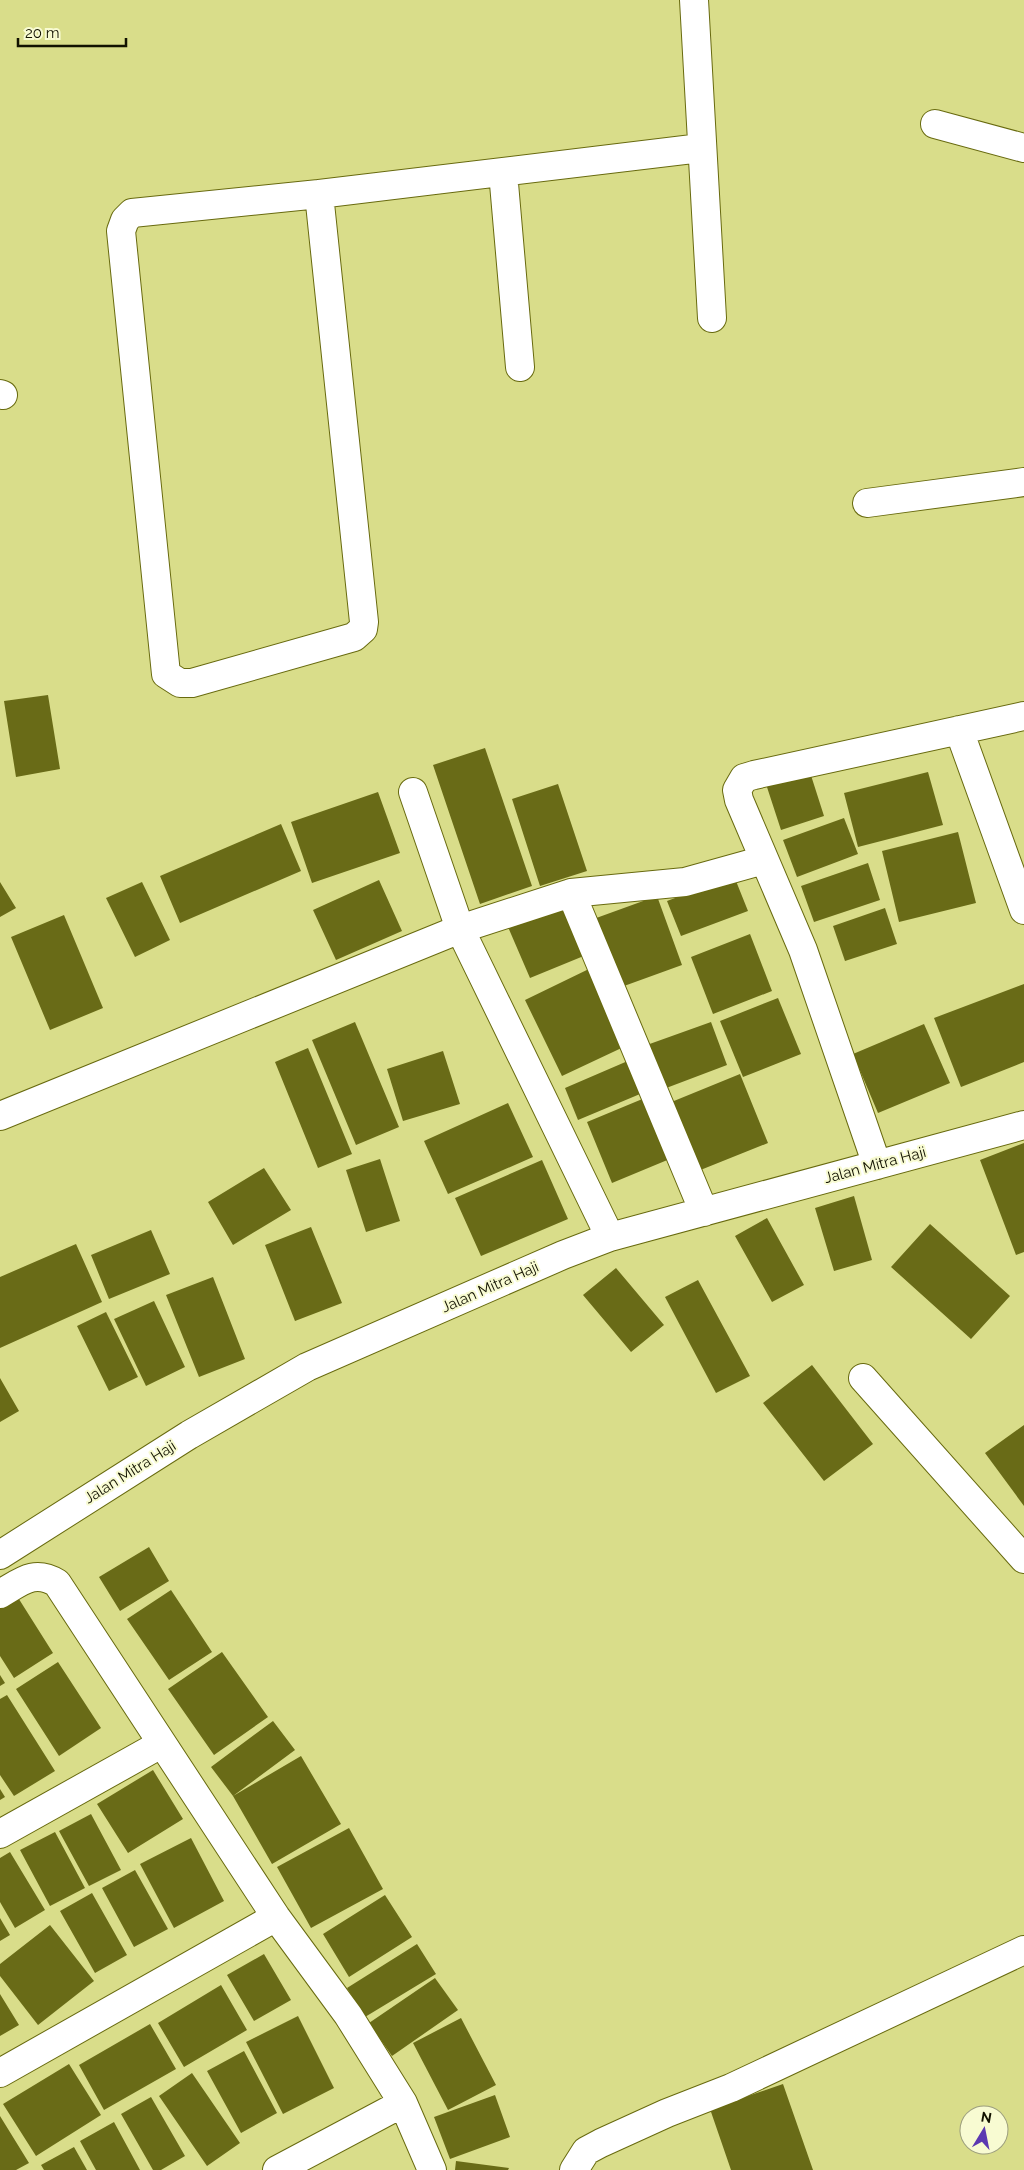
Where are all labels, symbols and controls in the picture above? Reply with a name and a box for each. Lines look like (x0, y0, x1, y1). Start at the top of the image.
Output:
scale bar (18, 15, 125, 47)
text: 20 m (25, 24, 60, 42)
street label: Jalan Mitra Haji (822, 1143, 928, 1187)
street label: Jalan Mitra Haji (439, 1258, 541, 1316)
street label: Jalan Mitra Haji (81, 1437, 179, 1507)
north arrow (959, 2105, 1009, 2155)
text: N (980, 2108, 993, 2126)

